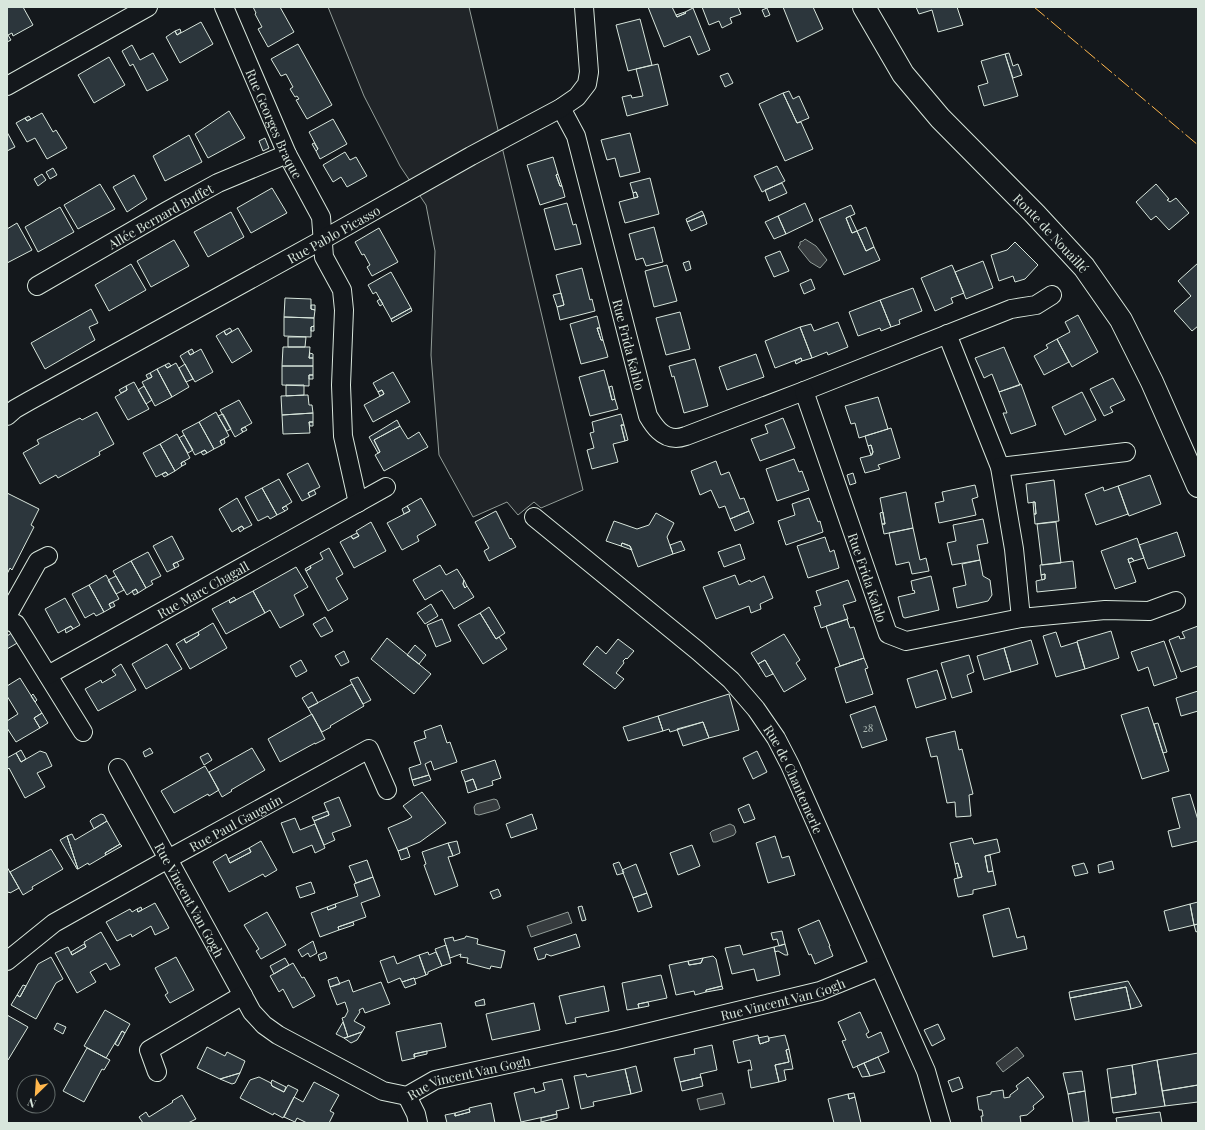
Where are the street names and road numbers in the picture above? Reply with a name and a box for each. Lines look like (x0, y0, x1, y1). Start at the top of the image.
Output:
street label: Rue Georges Braque (243, 66, 307, 182)
street label: Allée Bernard Buffet (104, 179, 216, 252)
street label: Route de Nouaillé (1010, 189, 1094, 276)
street label: Rue Pablo Picasso (284, 201, 383, 266)
street label: Rue Frida Kahlo (610, 297, 649, 392)
street label: Rue Frida Kahlo (845, 530, 892, 624)
street label: Rue Marc Chagall (154, 557, 252, 621)
street label: Rue de Chantemerle (761, 721, 828, 836)
street label: Rue Paul Gauguin (186, 790, 285, 854)
street label: Rue Vincent Van Gogh (152, 839, 229, 960)
street label: Rue Vincent Van Gogh (718, 973, 848, 1023)
street label: Rue Vincent Van Gogh (404, 1051, 532, 1103)

